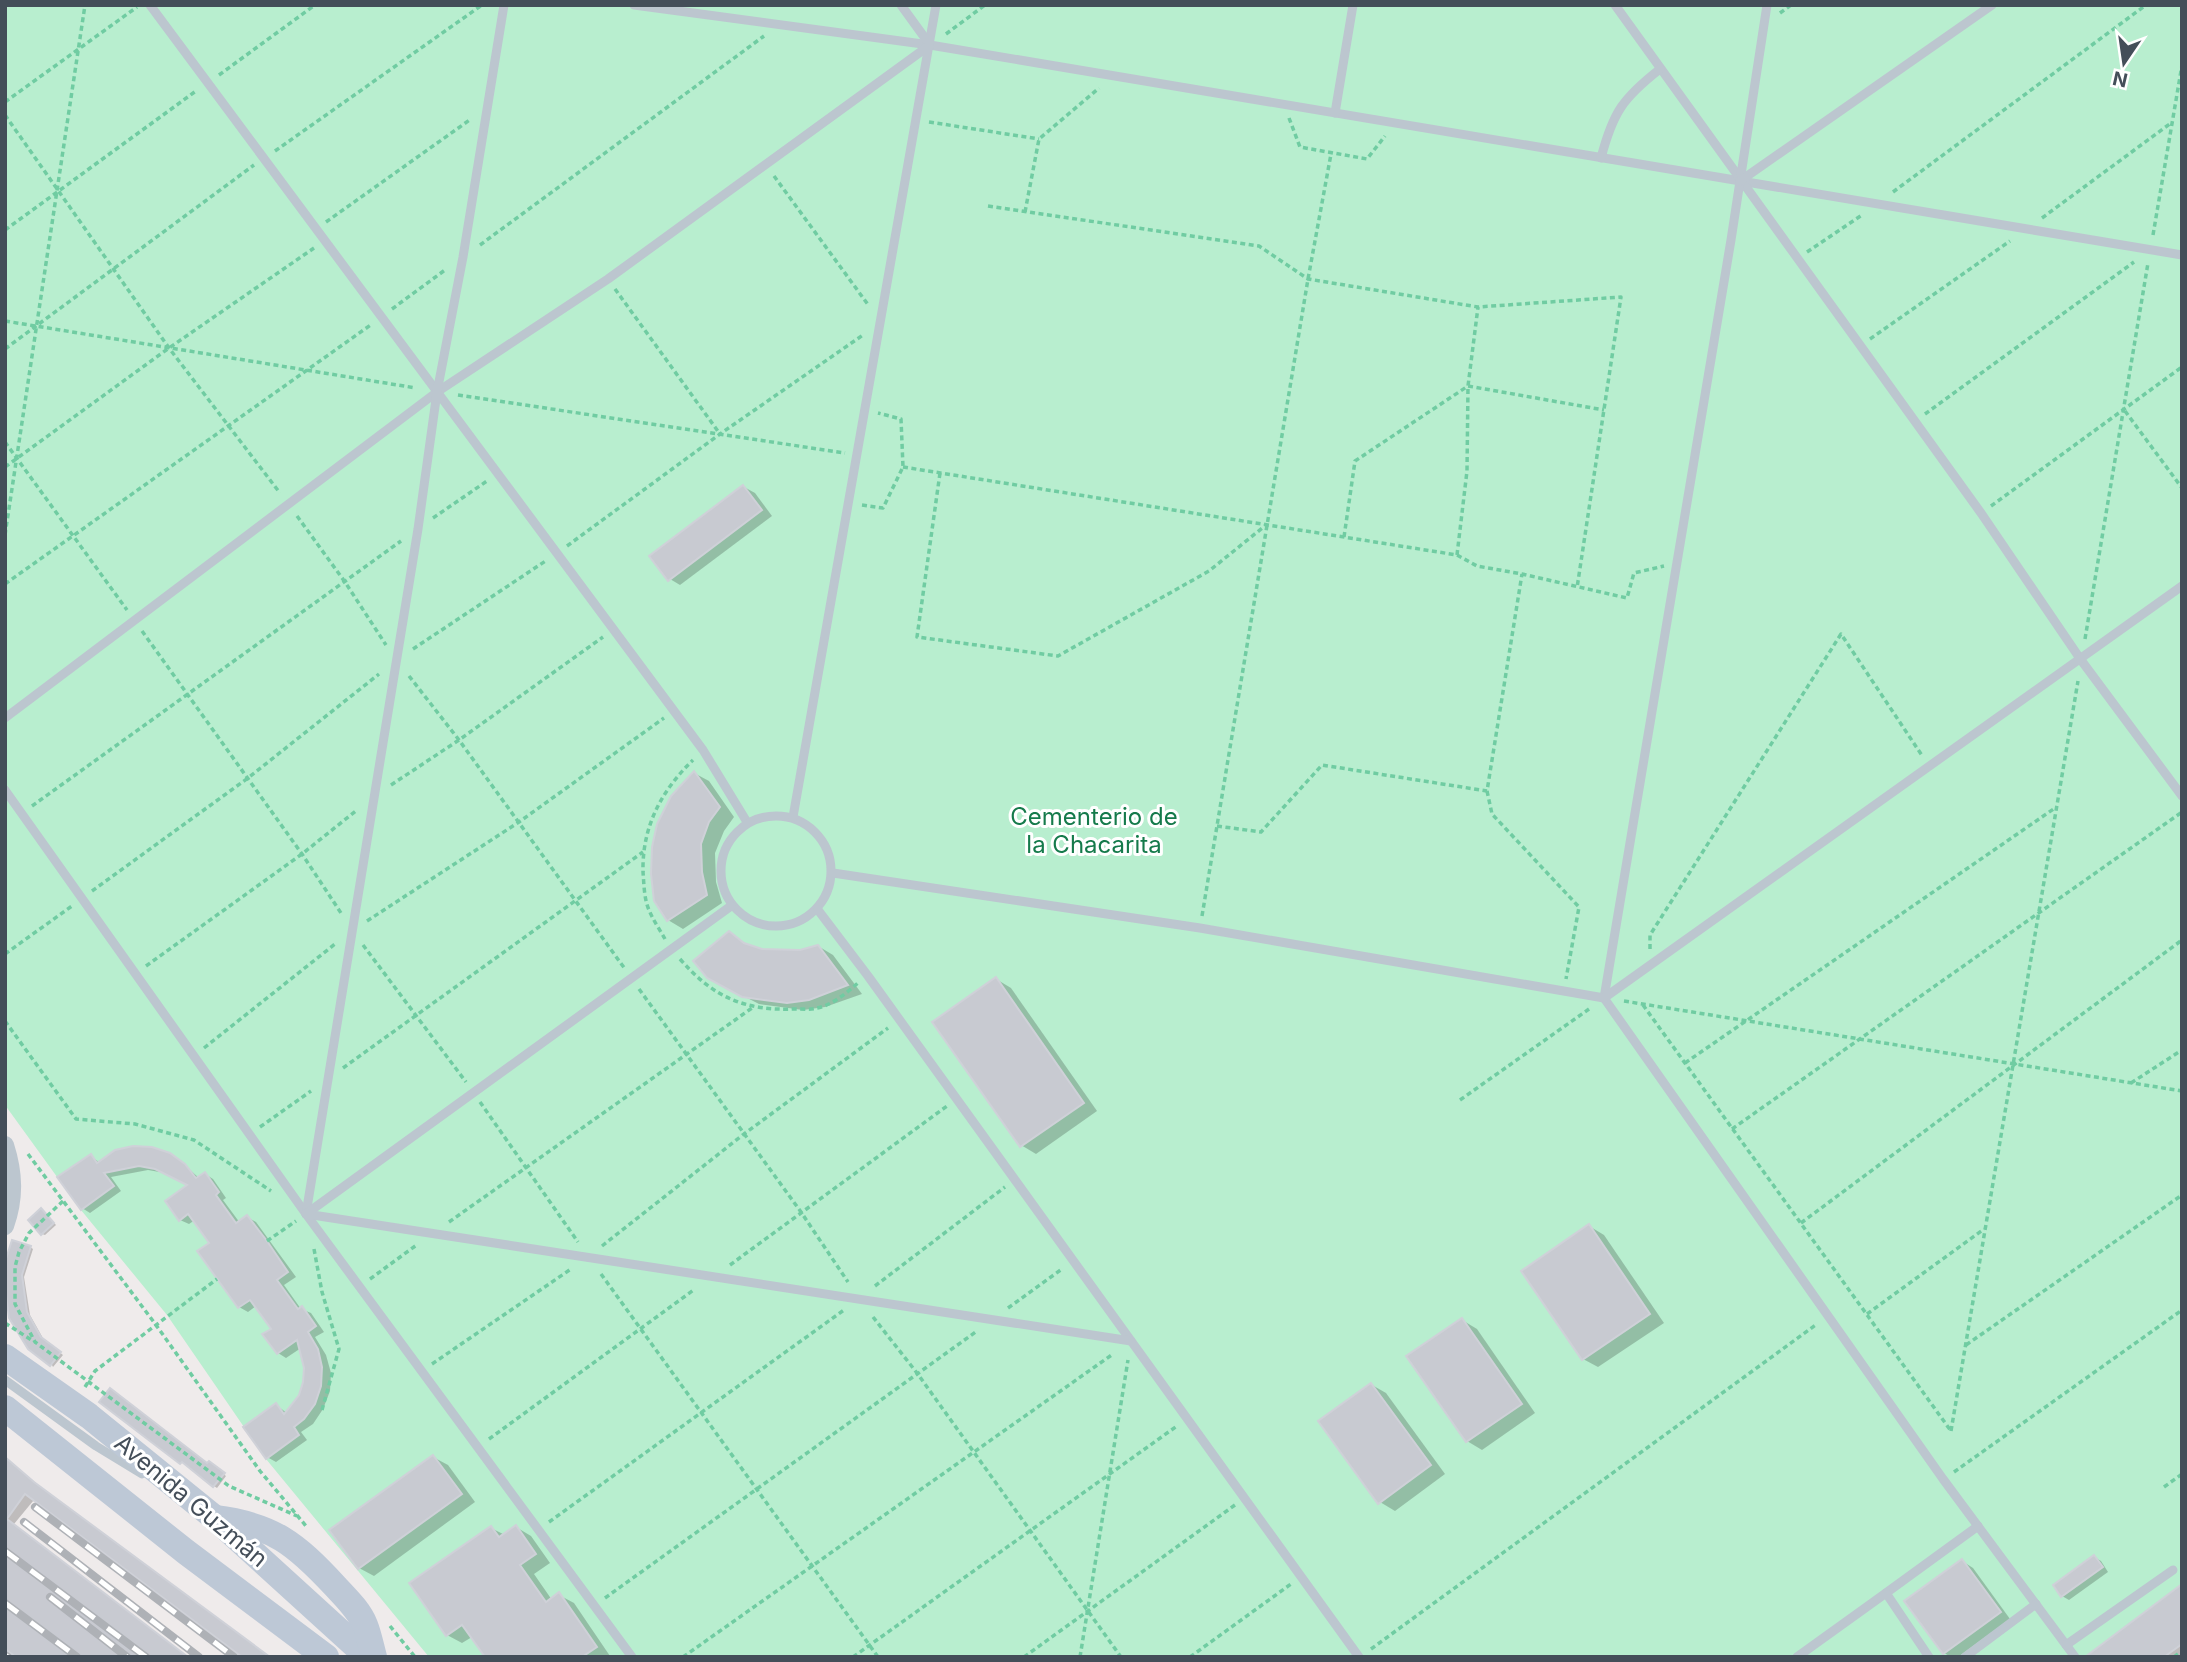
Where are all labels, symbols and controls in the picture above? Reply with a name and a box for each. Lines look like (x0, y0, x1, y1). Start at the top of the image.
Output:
north arrow (2089, 28, 2159, 98)
text: N (2111, 66, 2130, 92)
park label: Cementerio de la Chacarita (1010, 802, 1178, 859)
street label: Avenida Guzmán (109, 1428, 274, 1573)

